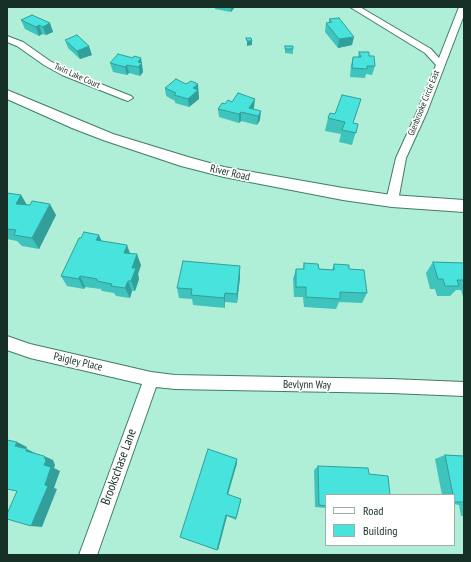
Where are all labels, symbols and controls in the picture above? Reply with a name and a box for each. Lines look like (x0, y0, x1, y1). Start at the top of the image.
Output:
street label: Twin Lake Court (52, 61, 102, 91)
street label: Glenbrooke Circle East (406, 69, 442, 137)
street label: River Road (209, 162, 251, 184)
street label: Paigley Place (52, 350, 104, 374)
street label: Bevlynn Way (283, 378, 331, 392)
street label: Brookschase Lane (98, 427, 140, 507)
legend (325, 494, 455, 546)
text: Road (363, 503, 383, 518)
text: Building (363, 523, 398, 538)

